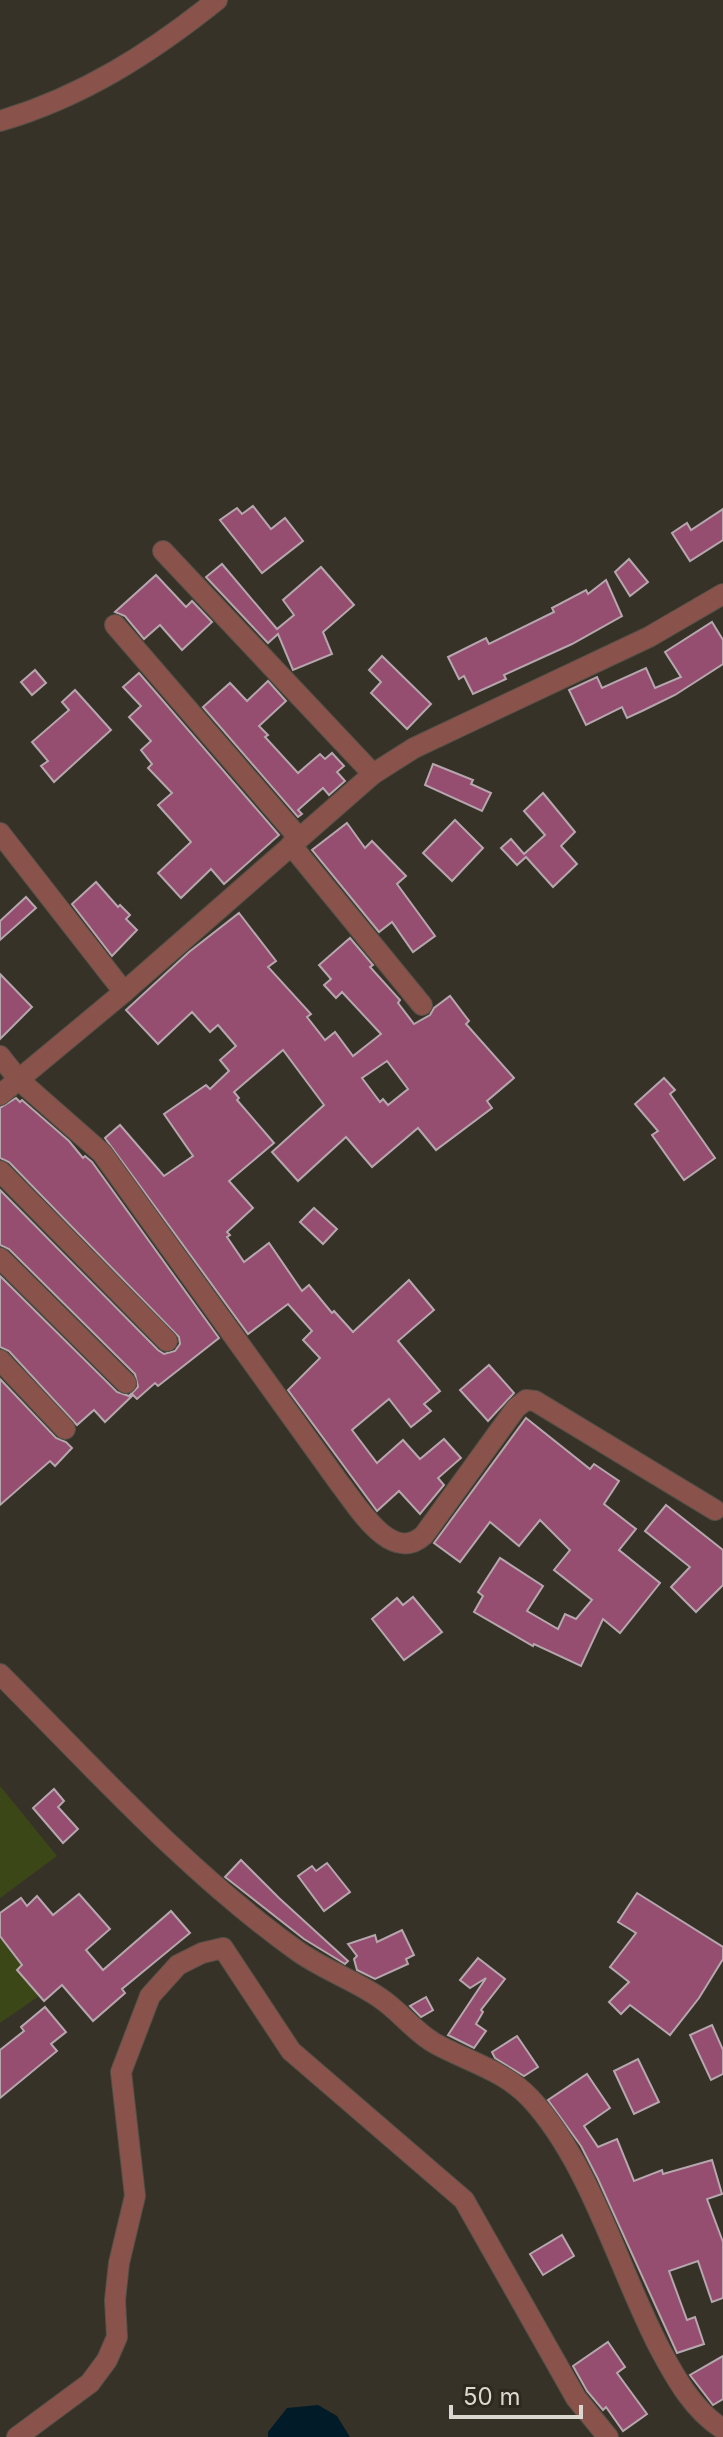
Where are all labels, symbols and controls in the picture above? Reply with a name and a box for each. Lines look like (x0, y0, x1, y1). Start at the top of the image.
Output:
scale bar (451, 2369, 581, 2419)
text: 50 m (463, 2382, 521, 2411)

